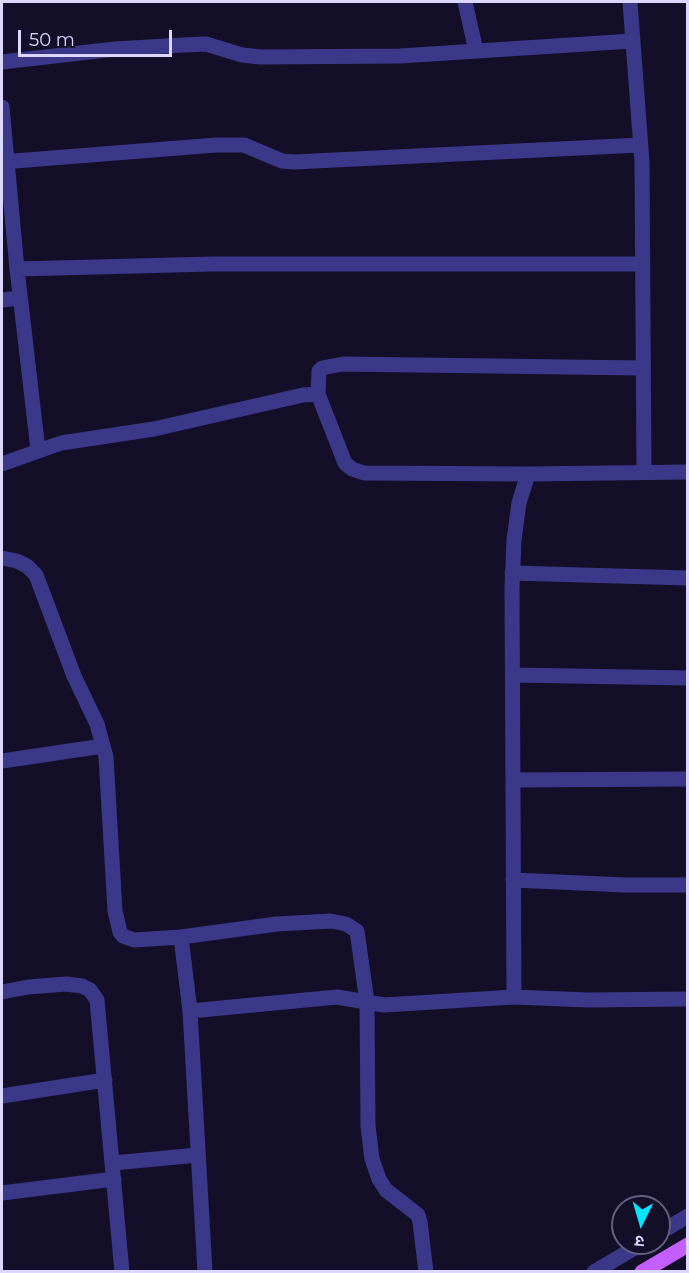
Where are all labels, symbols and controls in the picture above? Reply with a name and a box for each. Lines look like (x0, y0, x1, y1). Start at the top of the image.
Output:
scale bar (21, 18, 176, 56)
text: 50 m (29, 29, 75, 51)
north arrow (611, 1195, 671, 1255)
text: उ (634, 1232, 645, 1251)

